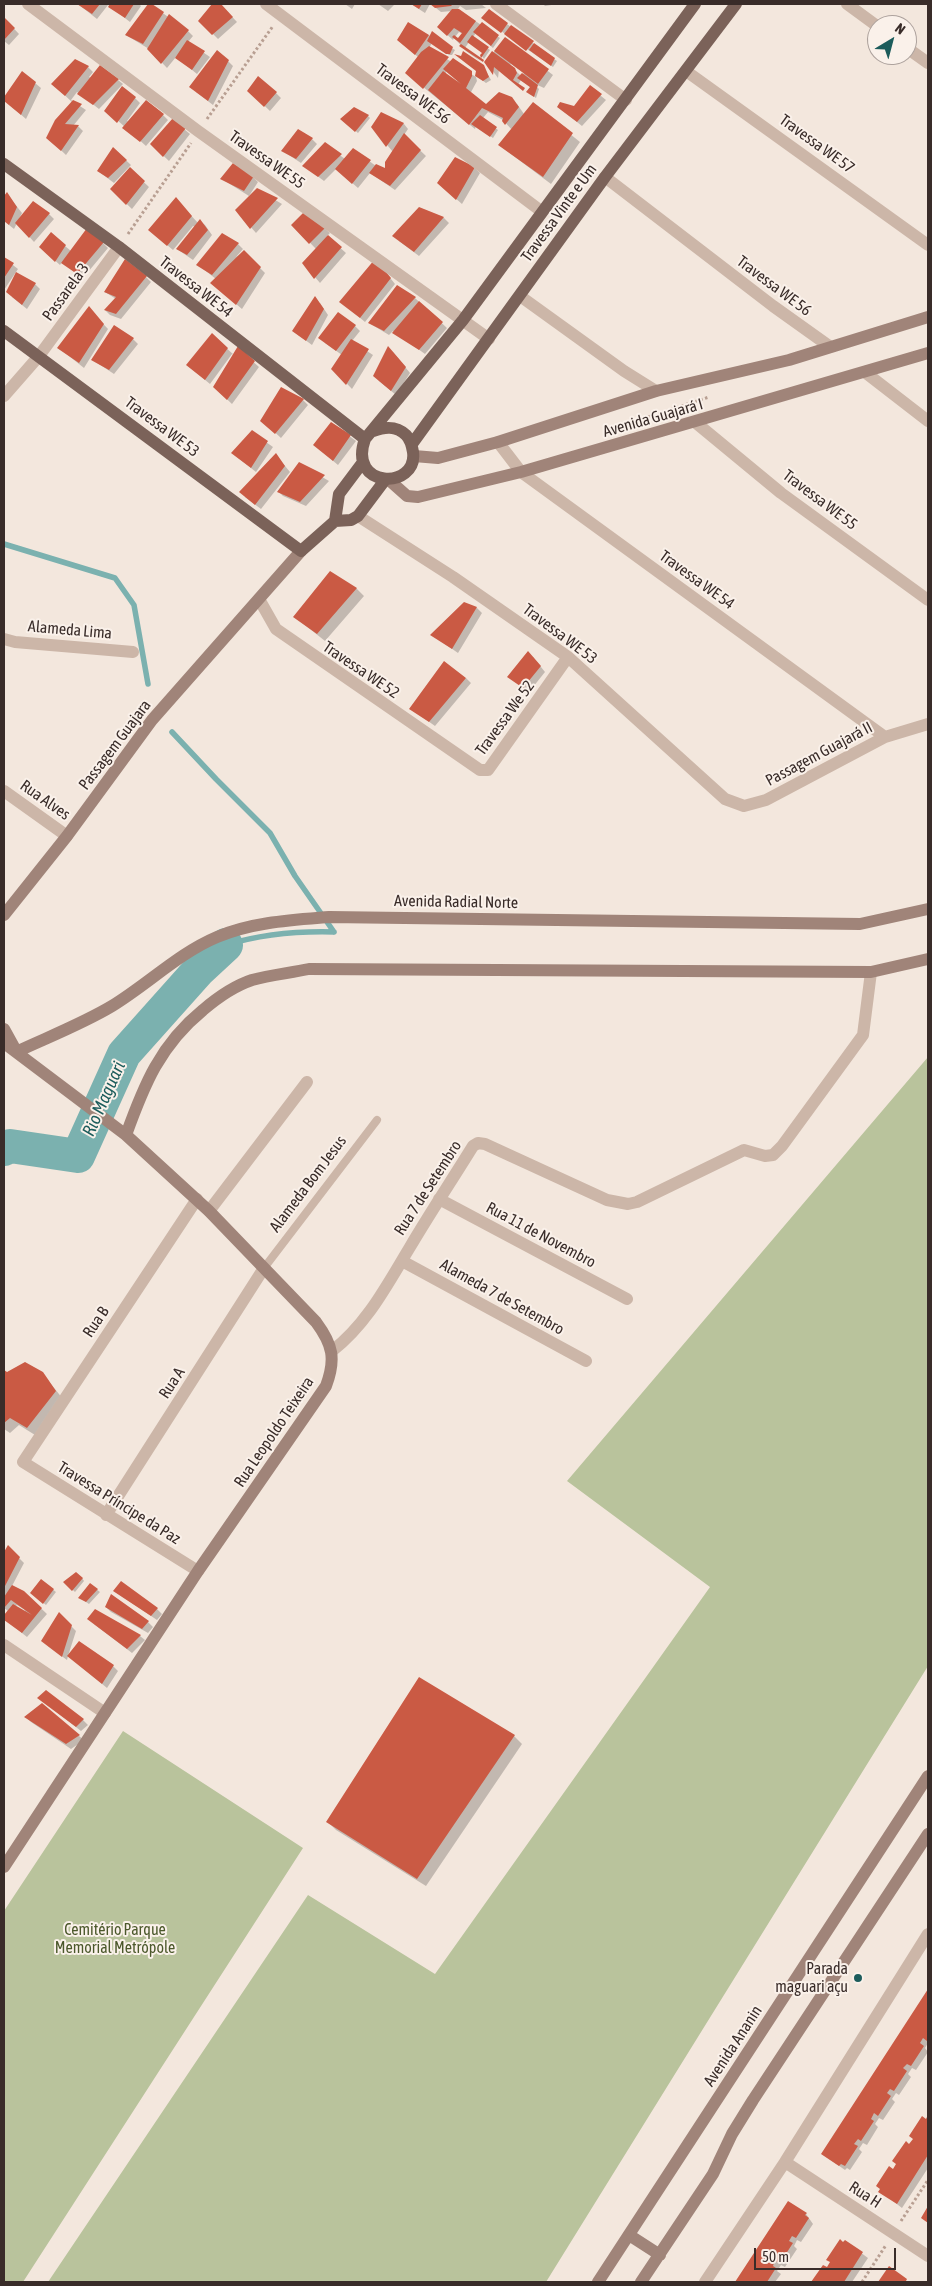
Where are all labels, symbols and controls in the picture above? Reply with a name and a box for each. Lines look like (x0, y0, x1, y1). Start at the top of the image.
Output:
north arrow (867, 15, 917, 65)
text: N (892, 20, 909, 38)
street label: Travessa WE 56 (372, 60, 454, 128)
street label: Travessa WE 57 (776, 110, 858, 178)
street label: Travessa WE 55 (225, 127, 309, 193)
street label: Travessa Vinte e Um (517, 160, 601, 266)
street label: Travessa WE 54 (155, 252, 237, 322)
street label: Travessa WE 56 (733, 252, 815, 320)
street label: Passarela 3 (39, 259, 93, 325)
street label: Travessa WE 53 (121, 393, 203, 461)
street label: Avenida Guajará I (601, 395, 705, 441)
street label: Travessa WE 55 (779, 466, 861, 534)
street label: Travessa WE 54 (656, 546, 738, 614)
street label: Travessa WE 53 (519, 600, 601, 668)
street label: Alameda Lima (27, 617, 113, 643)
street label: Travessa WE 52 (319, 637, 403, 703)
street label: Travessa We 52 (471, 677, 539, 759)
street label: Passagem Guajara (75, 696, 155, 794)
street label: Passagem Guajará II (762, 718, 876, 790)
street label: Rua Alves (16, 776, 74, 824)
street label: Avenida Radial Norte (394, 891, 518, 913)
water label: Rio Maguari (78, 1058, 130, 1140)
street label: Alameda Bom Jesus (266, 1132, 350, 1236)
street label: Rua 7 de Setembro (390, 1137, 466, 1239)
street label: Rua 11 de Novembro (483, 1198, 599, 1272)
street label: Alameda 7 de Setembro (436, 1255, 568, 1339)
street label: Rua B (79, 1303, 113, 1341)
street label: Rua A (155, 1364, 189, 1402)
street label: Rua Leopoldo Teixeira (230, 1373, 318, 1491)
street label: Travessa Príncipe da Paz (54, 1457, 184, 1549)
park label: Cemitério Parque Memorial Metrópole (55, 1920, 175, 1958)
place label: Parada maguari açu (775, 1959, 848, 1997)
marker: Parada maguari açu (852, 1972, 864, 1984)
street label: Avenida Ananin (700, 2002, 766, 2090)
street label: Rua H (845, 2178, 885, 2212)
scale bar (757, 2238, 900, 2270)
text: 50 m (762, 2248, 789, 2265)

